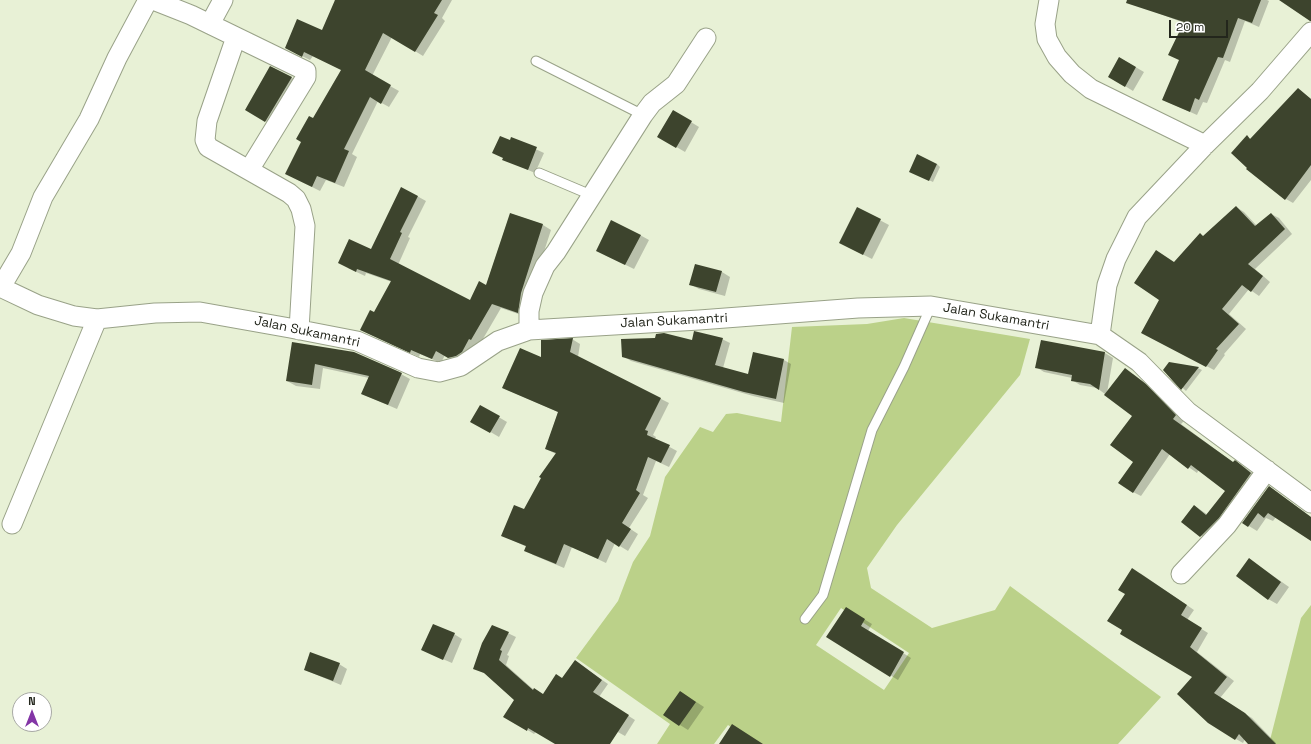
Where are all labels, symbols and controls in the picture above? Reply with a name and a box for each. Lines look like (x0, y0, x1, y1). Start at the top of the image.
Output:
scale bar (1171, 12, 1230, 38)
text: 20 m (1176, 19, 1204, 35)
street label: Jalan Sukamantri (942, 300, 1050, 334)
street label: Jalan Sukamantri (620, 310, 728, 332)
street label: Jalan Sukamantri (253, 313, 361, 351)
north arrow (12, 692, 52, 732)
text: N (28, 694, 36, 708)

